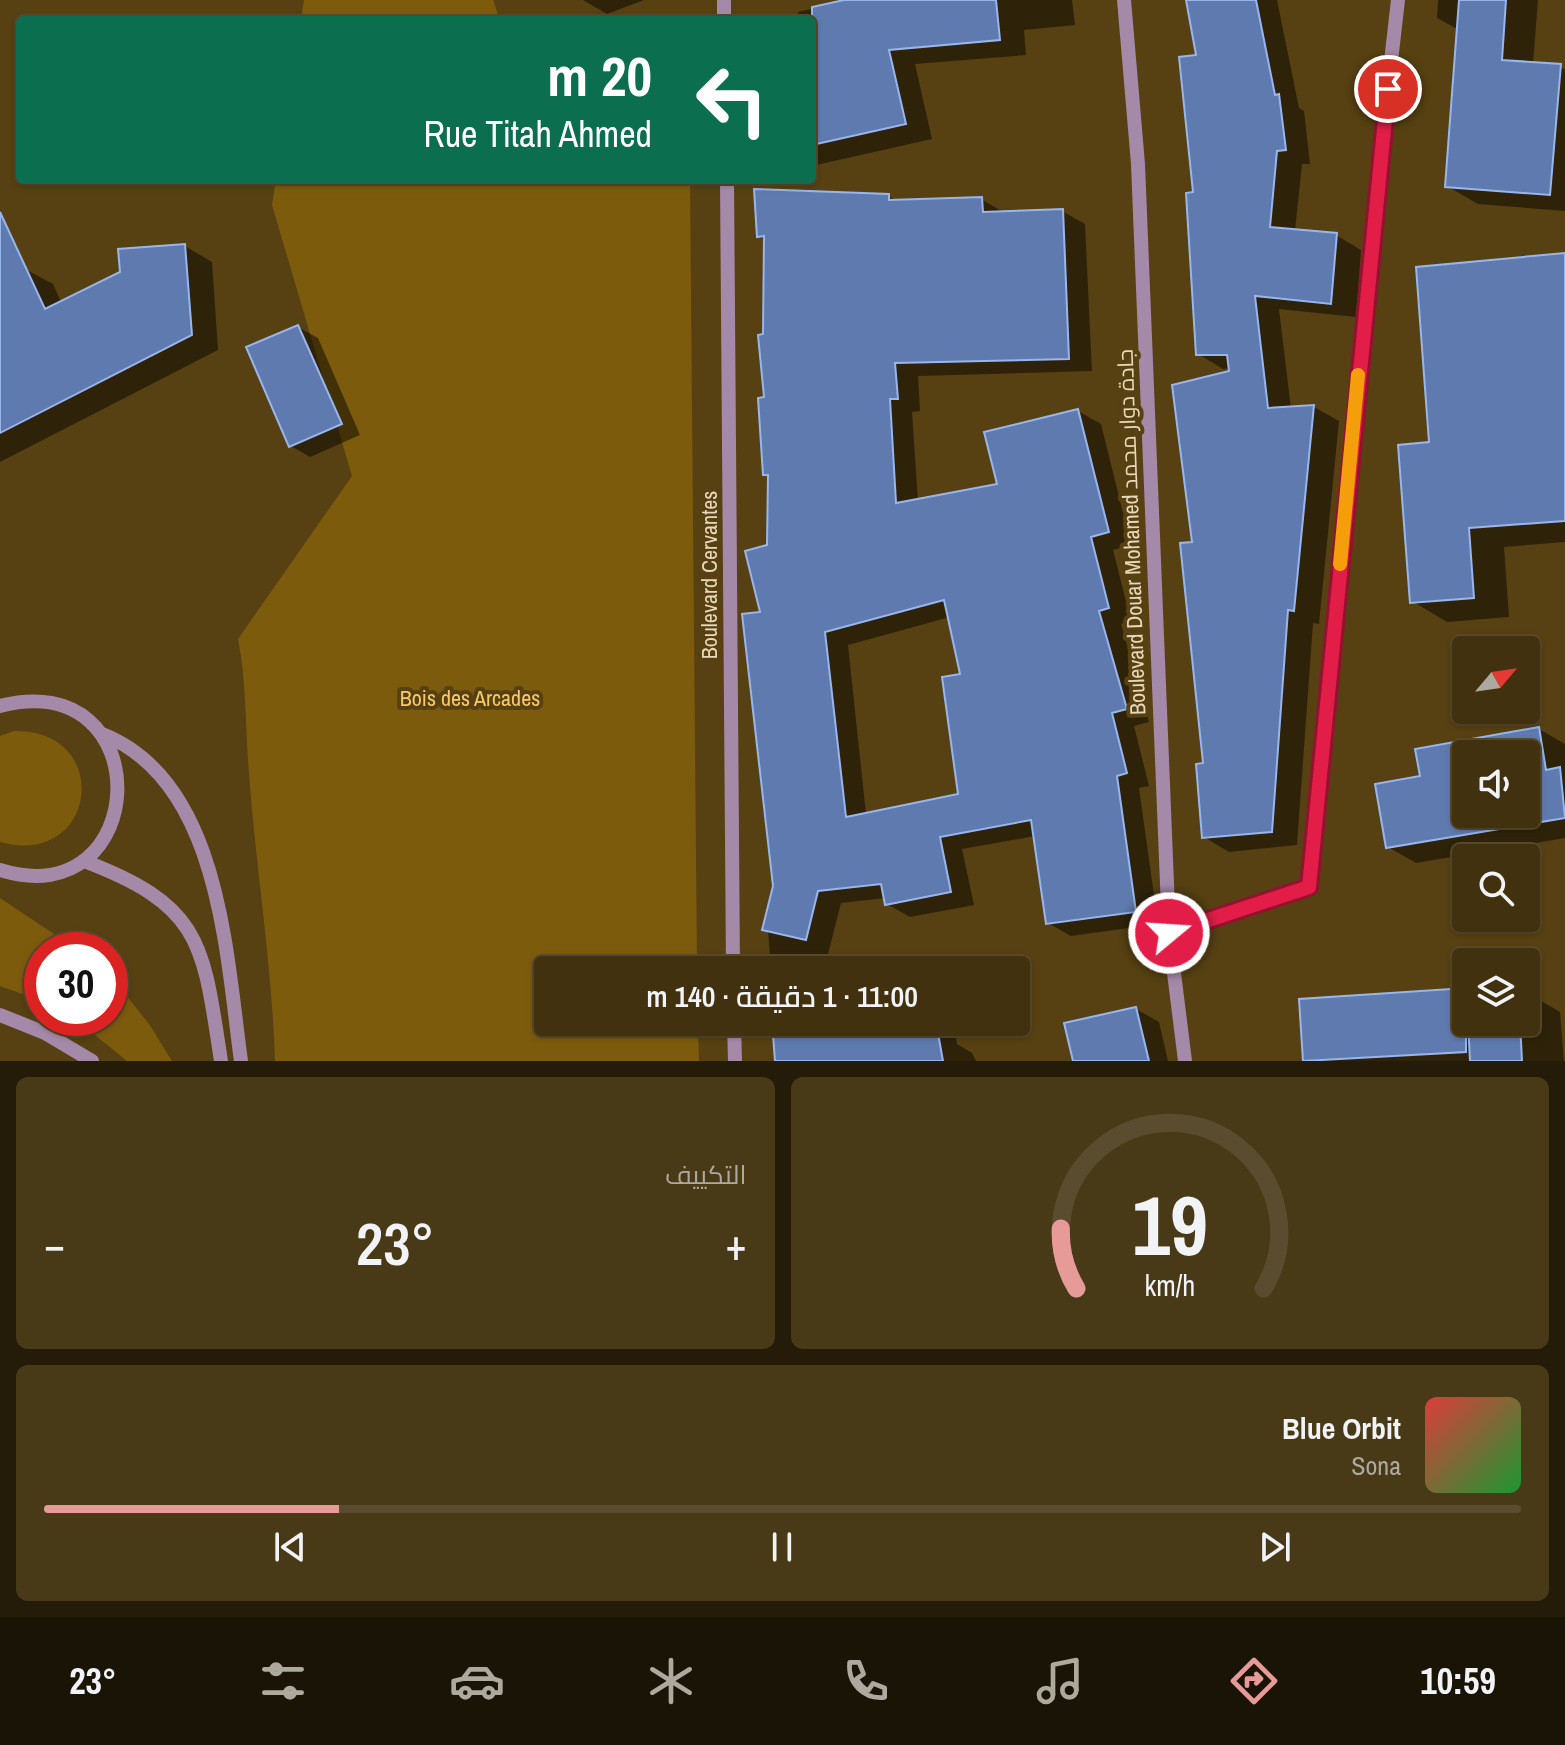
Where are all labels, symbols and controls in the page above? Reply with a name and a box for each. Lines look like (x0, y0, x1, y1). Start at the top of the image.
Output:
text: 20 m (547, 38, 652, 113)
icon: left (680, 48, 784, 152)
pin (1354, 55, 1422, 123)
icon: arrive (1366, 67, 1410, 111)
text: Rue Titah Ahmed (423, 110, 652, 158)
street label: Boulevard Douar Mohamed جادة دوار محمد (1110, 349, 1152, 715)
street label: Boulevard Cervantes (694, 491, 724, 659)
north arrow (1452, 636, 1540, 724)
map controls (1452, 636, 1540, 1036)
park label: Bois des Arcades (400, 683, 540, 713)
button: sound (1452, 740, 1540, 828)
button: search (1452, 844, 1540, 932)
position arrow (1127, 891, 1211, 975)
speed limit sign: 30 (24, 932, 128, 1036)
button: layers (1452, 948, 1540, 1036)
text: 11:00 · 1 دقيقة · 140 m (646, 976, 918, 1016)
text: التكييف (665, 1157, 747, 1192)
text: 19 (1132, 1169, 1208, 1281)
text: 23° (356, 1203, 435, 1284)
text: − (44, 1214, 65, 1274)
text: + (725, 1214, 746, 1274)
text: km/h (1144, 1266, 1195, 1305)
text: Blue Orbit (1282, 1408, 1401, 1448)
text: Sona (1351, 1448, 1401, 1483)
icon: previous (268, 1525, 312, 1569)
icon: pause (760, 1525, 804, 1569)
icon: next (1253, 1525, 1297, 1569)
icon: filters (255, 1653, 311, 1709)
icon: car (449, 1653, 505, 1709)
icon: climate (643, 1653, 699, 1709)
icon: phone (838, 1653, 894, 1709)
icon: music (1032, 1653, 1088, 1709)
icon: directions (1226, 1653, 1282, 1709)
text: 23° (69, 1657, 116, 1705)
text: 10:59 (1420, 1657, 1496, 1705)

